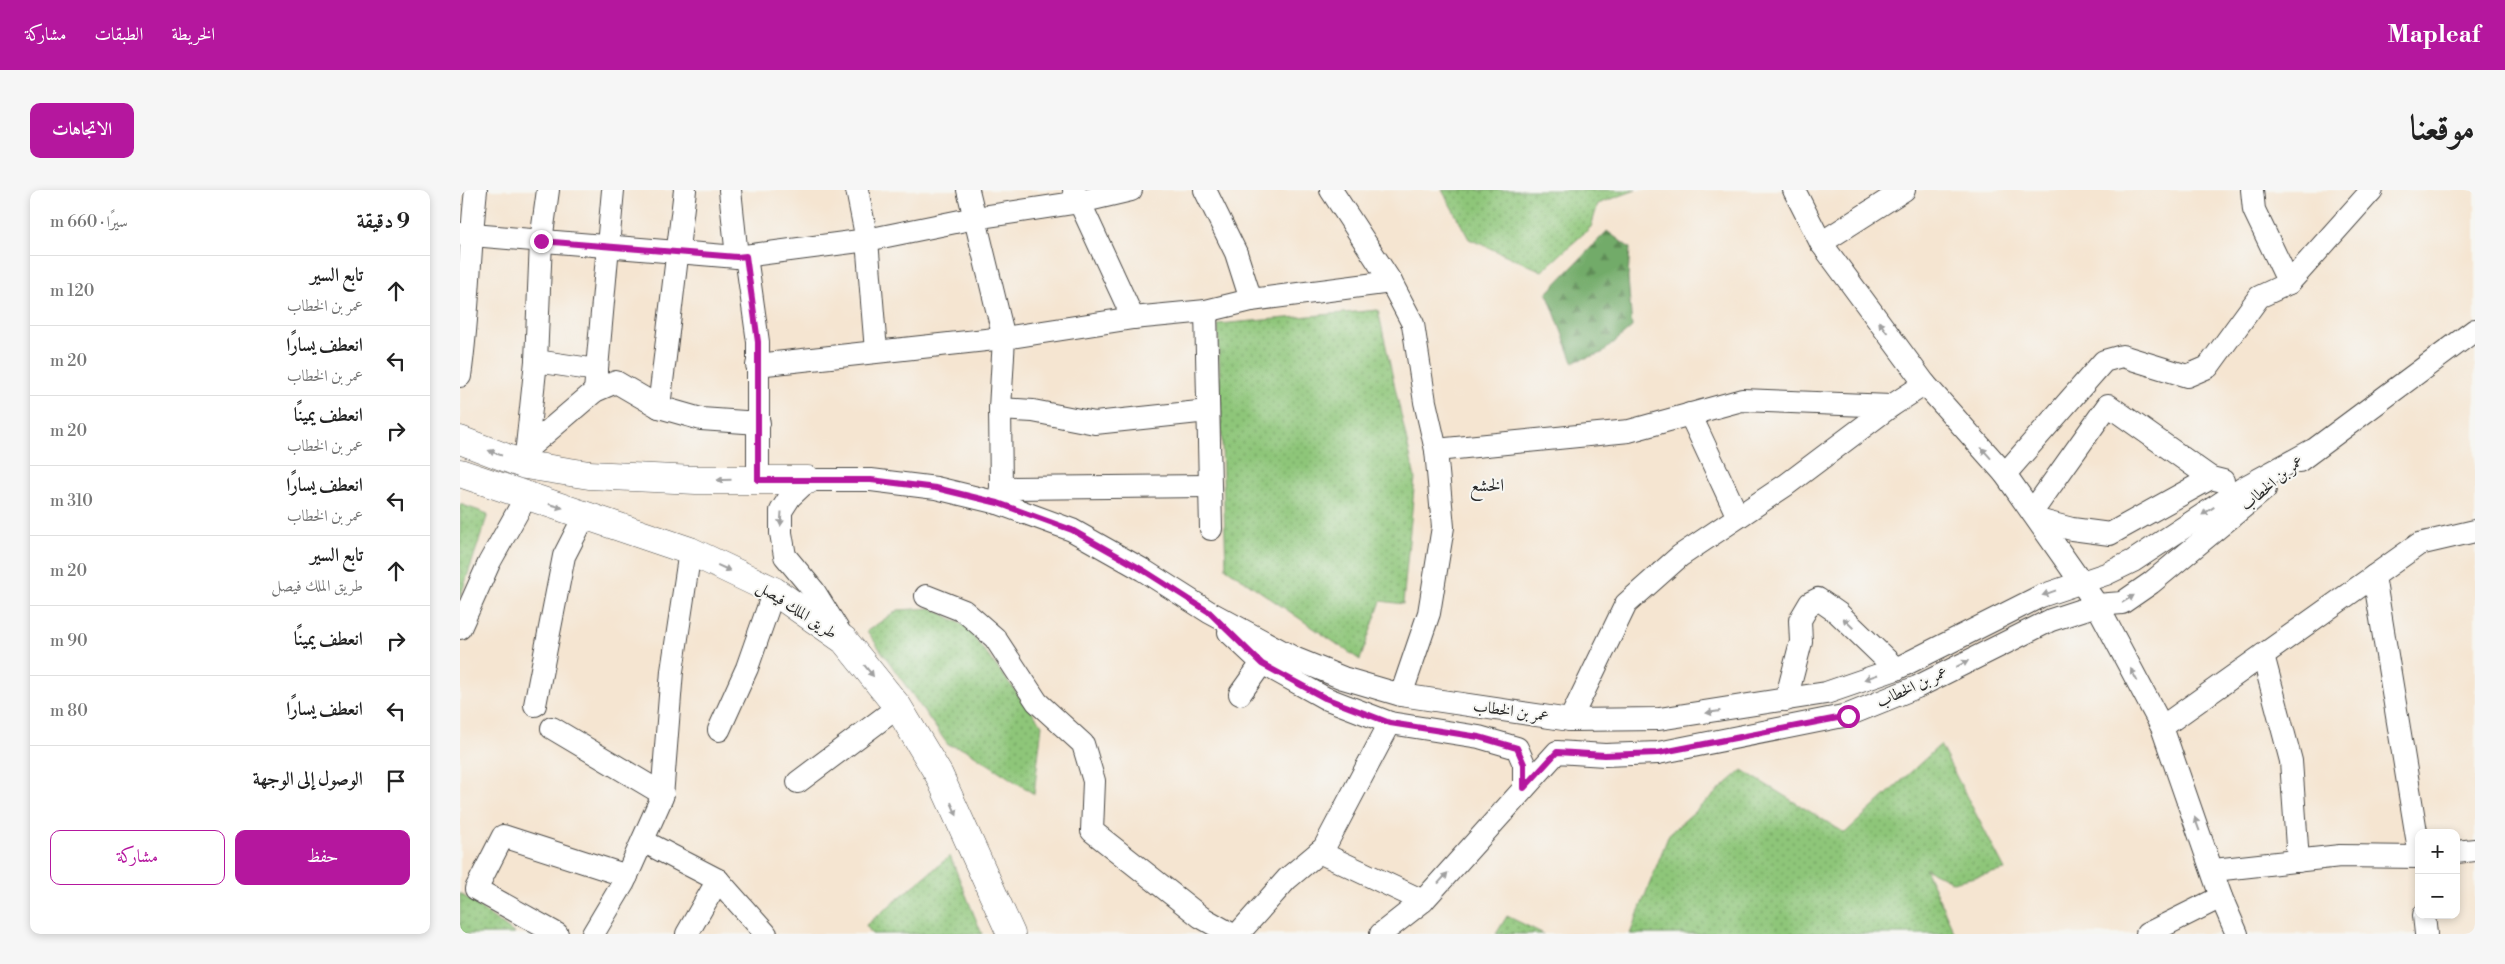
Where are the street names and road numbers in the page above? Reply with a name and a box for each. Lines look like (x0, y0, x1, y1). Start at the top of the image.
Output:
street label: عمر بن الخطاب (2236, 451, 2308, 515)
street label: طريق الملك فيصل (753, 577, 841, 644)
street label: عمر بن الخطاب (1873, 662, 1951, 712)
street label: عمر بن الخطاب (1472, 696, 1550, 726)

